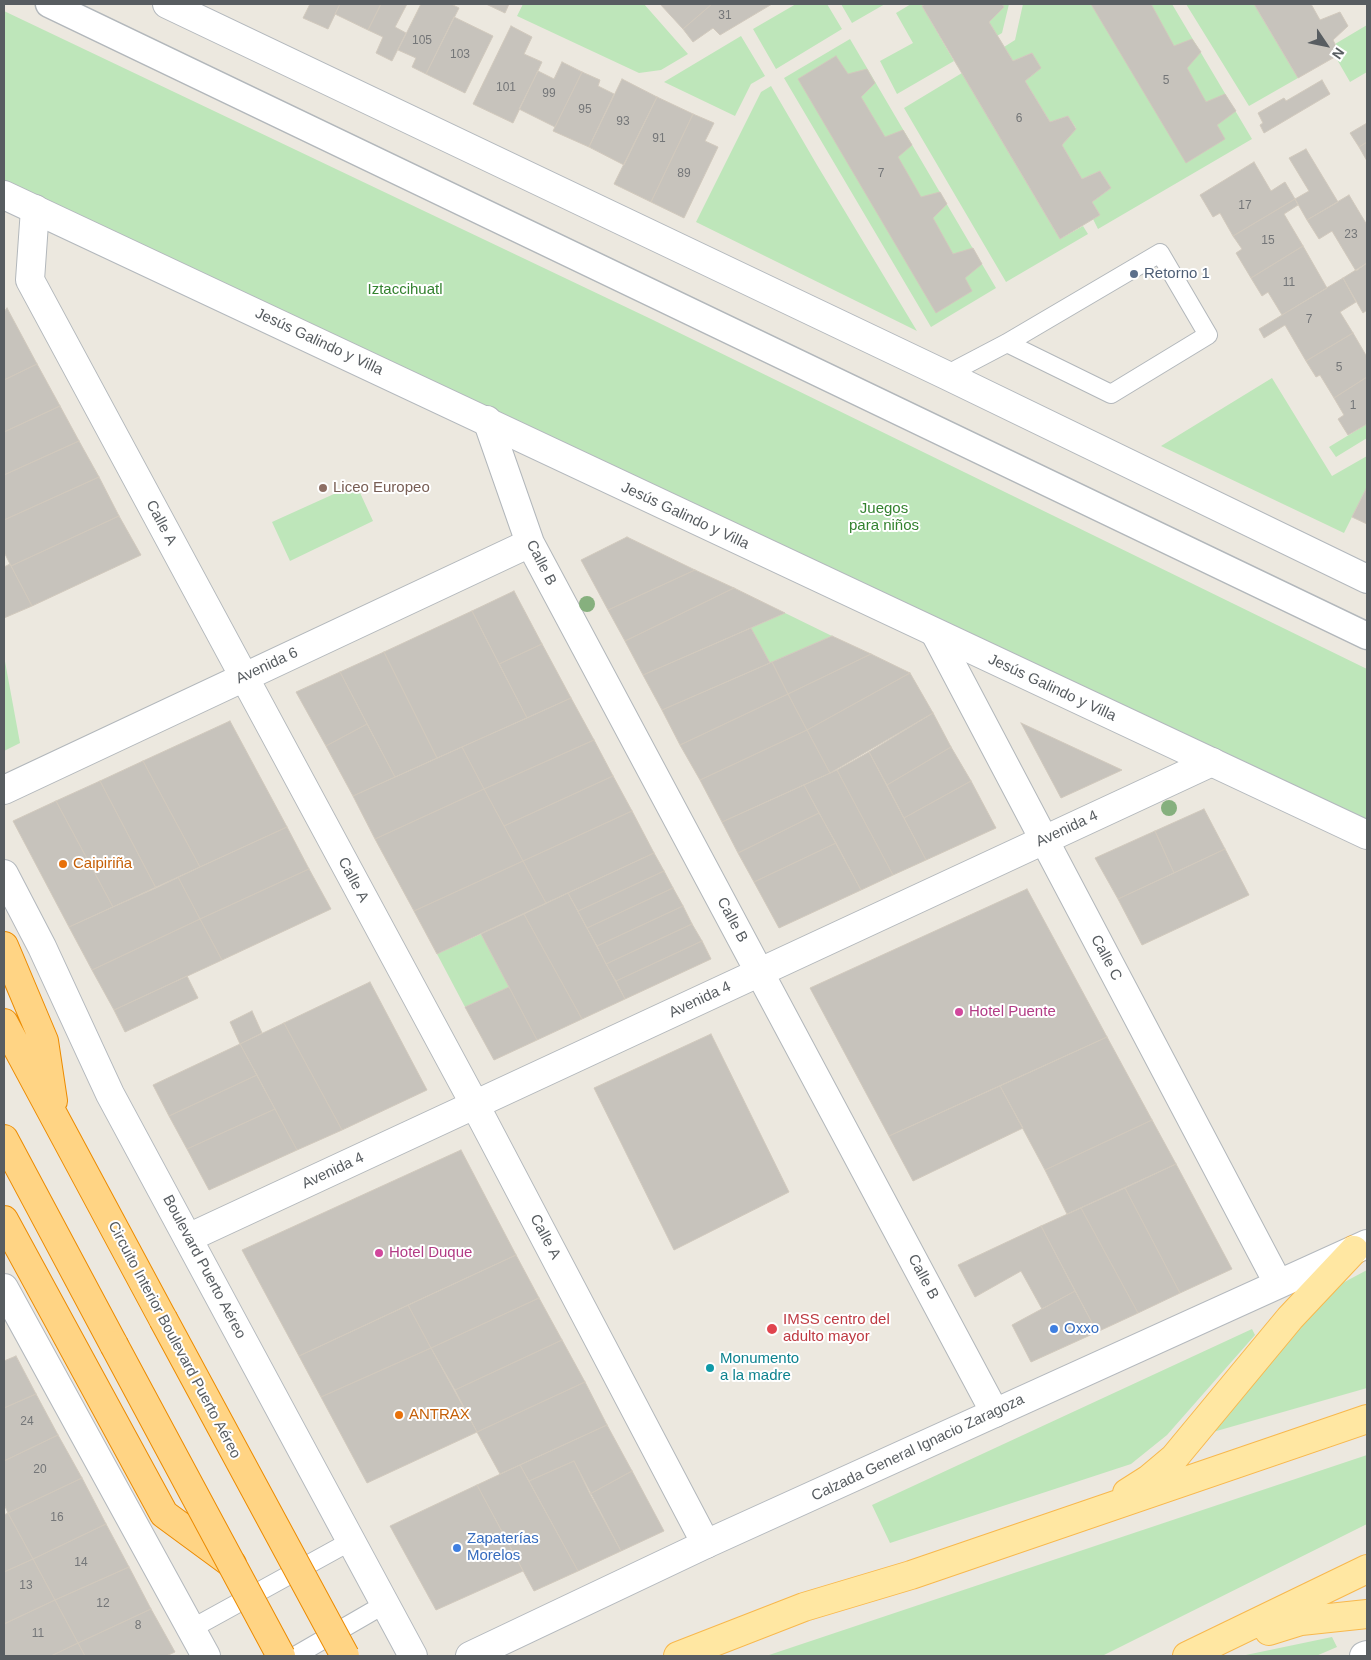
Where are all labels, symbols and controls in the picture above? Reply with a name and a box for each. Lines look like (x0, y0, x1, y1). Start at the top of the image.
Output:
house number: 31 (718, 9, 732, 23)
north arrow (1301, 20, 1351, 70)
house number: 105 (412, 34, 432, 48)
text: N (1329, 45, 1348, 62)
house number: 103 (450, 48, 470, 62)
house number: 5 (1163, 74, 1169, 88)
house number: 101 (496, 81, 516, 95)
house number: 99 (542, 87, 556, 101)
house number: 95 (578, 103, 592, 117)
house number: 6 (1016, 112, 1022, 126)
house number: 93 (616, 115, 630, 129)
house number: 91 (652, 132, 666, 146)
house number: 89 (677, 167, 691, 181)
house number: 7 (878, 167, 884, 181)
house number: 17 (1238, 199, 1252, 213)
house number: 23 (1344, 228, 1358, 242)
house number: 15 (1261, 234, 1275, 248)
place label: Retorno 1 (1144, 265, 1210, 283)
marker: Retorno 1 (1128, 268, 1140, 280)
house number: 11 (1283, 276, 1295, 290)
park label: Iztaccihuatl (367, 281, 443, 299)
street label: Jesús Galindo y Villa (252, 304, 386, 380)
house number: 7 (1306, 313, 1312, 327)
house number: 5 (1336, 361, 1342, 375)
house number: 1 (1350, 399, 1356, 413)
street label: Jesús Galindo y Villa (618, 478, 752, 554)
place label: Liceo Europeo (333, 479, 430, 497)
marker: Liceo Europeo (317, 482, 329, 494)
street label: Calle A (142, 497, 180, 549)
park label: Juegos para niños (849, 500, 919, 535)
street label: Calle B (522, 537, 560, 589)
street label: Avenida 6 (233, 644, 301, 688)
street label: Jesús Galindo y Villa (985, 650, 1119, 726)
street label: Avenida 4 (1033, 807, 1101, 851)
street label: Calle A (334, 854, 372, 906)
place label: Caipiriña (73, 855, 132, 873)
marker: Caipiriña (57, 858, 69, 870)
street label: Calle B (713, 894, 751, 946)
street label: Calle C (1087, 932, 1125, 984)
street label: Avenida 4 (666, 978, 734, 1022)
place label: Hotel Puente (969, 1003, 1056, 1021)
marker: Hotel Puente (953, 1006, 965, 1018)
street label: Avenida 4 (299, 1149, 367, 1193)
street label: Boulevard Puerto Aéreo (158, 1192, 250, 1342)
street label: Calle A (526, 1211, 564, 1263)
street label: Circuito Interior Boulevard Puerto Aéreo (104, 1218, 244, 1462)
place label: Hotel Duque (389, 1244, 472, 1262)
marker: Hotel Duque (373, 1247, 385, 1259)
street label: Calle B (904, 1251, 942, 1303)
place label: IMSS centro del adulto mayor (783, 1311, 890, 1346)
place label: Oxxo (1064, 1320, 1099, 1338)
marker: IMSS centro del adulto mayor (765, 1322, 779, 1336)
marker: Oxxo (1048, 1323, 1060, 1335)
place label: Monumento a la madre (720, 1350, 799, 1385)
marker: Monumento a la madre (704, 1362, 716, 1374)
street label: Calzada General Ignacio Zaragoza (809, 1391, 1027, 1505)
place label: ANTRAX (409, 1406, 470, 1424)
marker: ANTRAX (393, 1409, 405, 1421)
house number: 24 (20, 1415, 34, 1429)
house number: 20 (33, 1463, 47, 1477)
house number: 16 (50, 1511, 64, 1525)
place label: Zapaterías Morelos (467, 1530, 539, 1565)
marker: Zapaterías Morelos (451, 1542, 463, 1554)
house number: 14 (74, 1556, 88, 1570)
house number: 13 (19, 1579, 33, 1593)
house number: 12 (96, 1597, 110, 1611)
house number: 8 (135, 1619, 141, 1633)
house number: 11 (32, 1627, 44, 1641)

